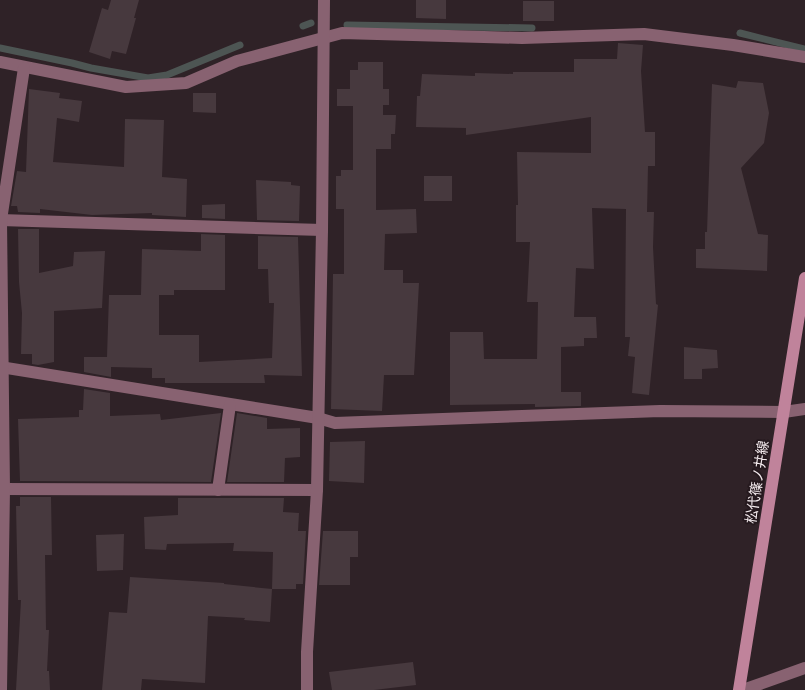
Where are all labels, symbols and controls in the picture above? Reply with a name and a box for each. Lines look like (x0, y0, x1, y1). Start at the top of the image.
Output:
street label: 松代篠ノ井線 (743, 439, 771, 525)

